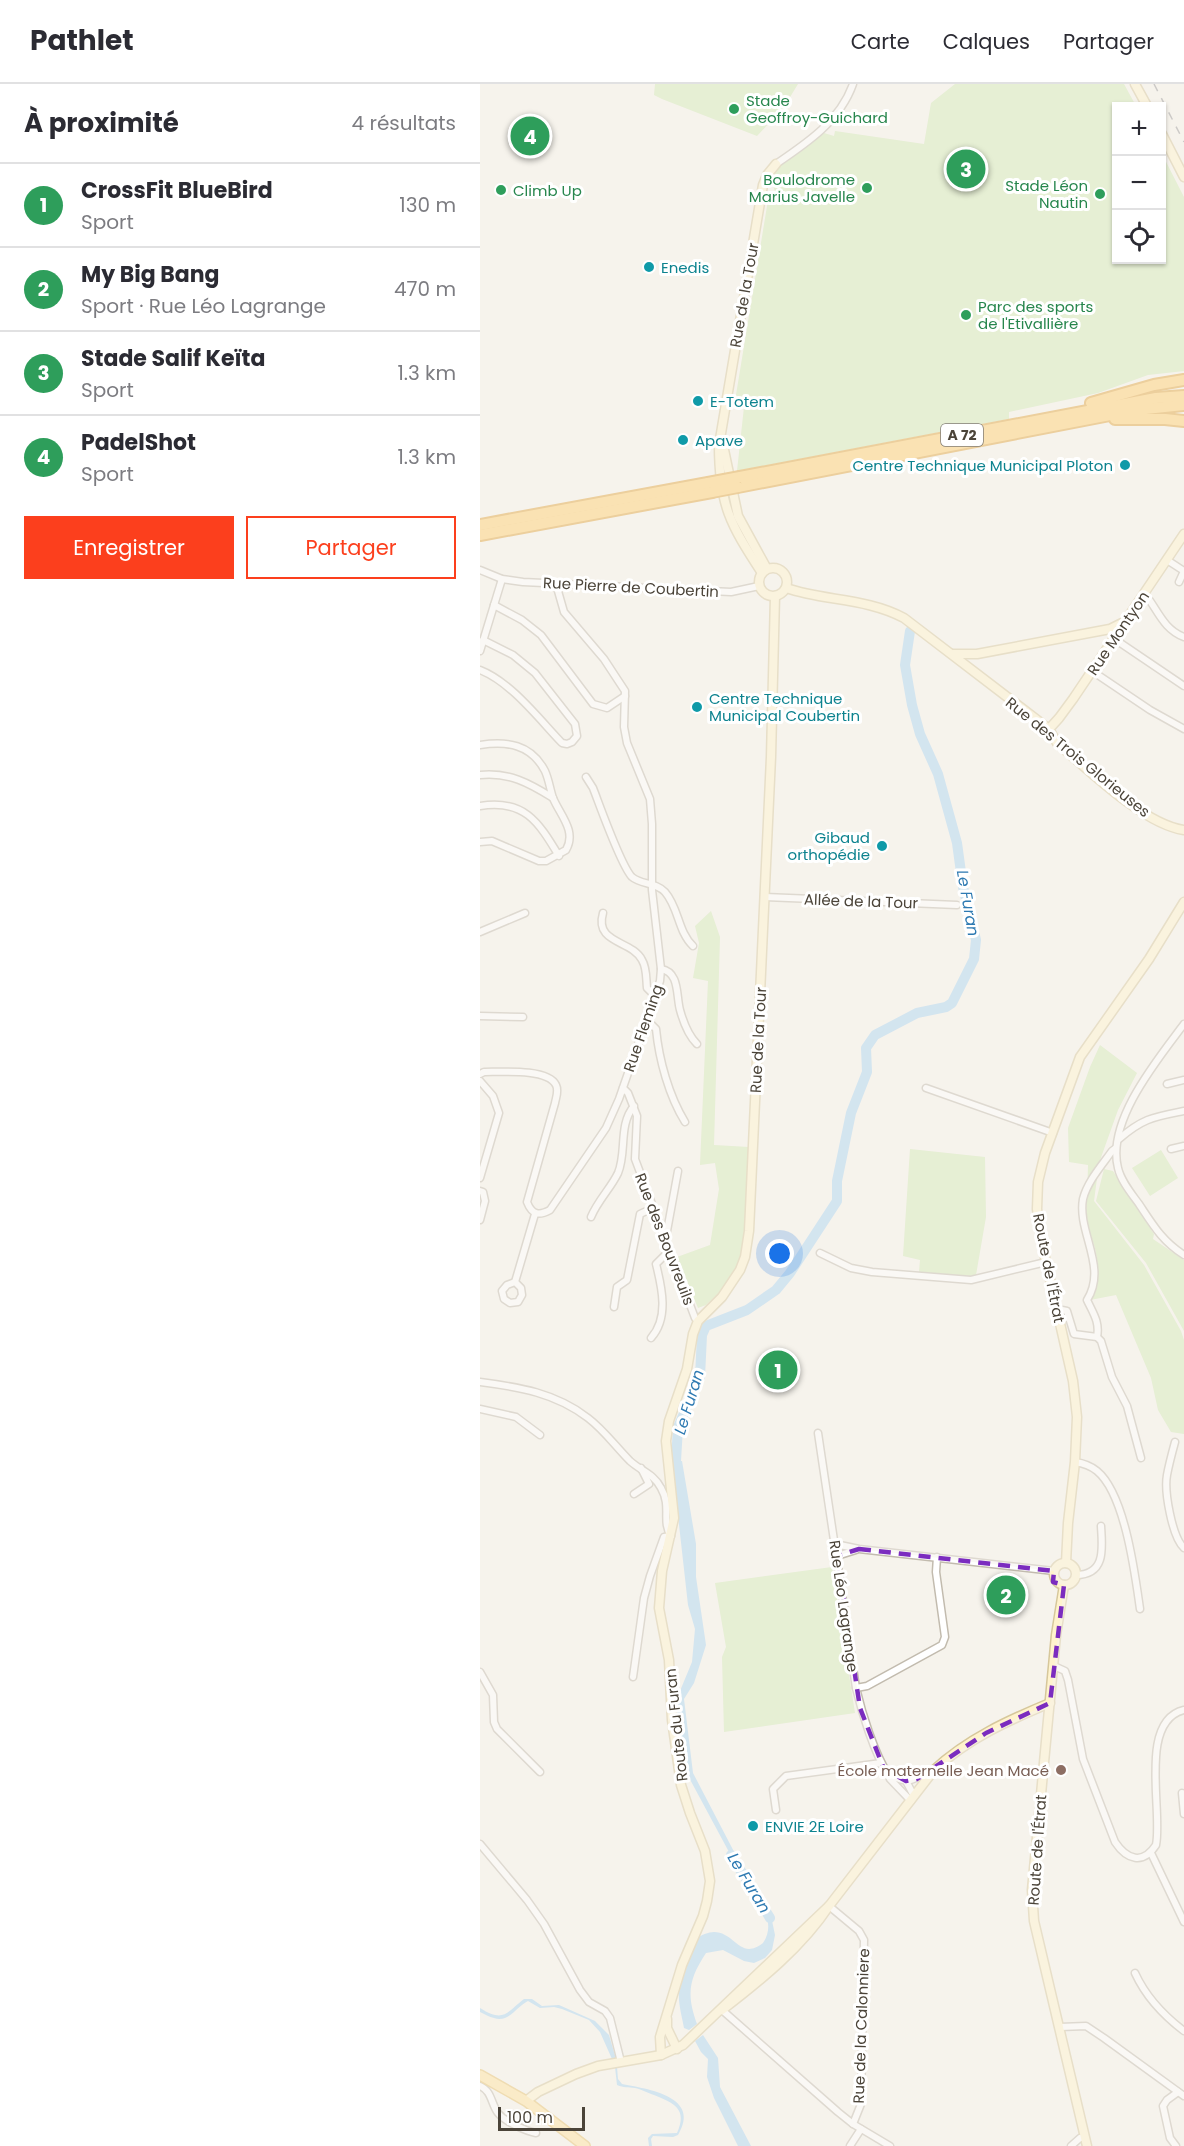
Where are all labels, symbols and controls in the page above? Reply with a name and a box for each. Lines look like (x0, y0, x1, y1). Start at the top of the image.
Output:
text: Pathlet (30, 21, 134, 60)
text: Carte (851, 27, 910, 56)
text: Calques (943, 27, 1030, 56)
text: Partager (1063, 27, 1154, 56)
place label: Stade Geoffroy-Guichard (746, 90, 888, 128)
marker: Stade Geoffroy-Guichard (727, 102, 741, 116)
map controls (1112, 102, 1166, 264)
button: + (1112, 102, 1166, 156)
text: À proximité (24, 105, 179, 141)
text: 4 résultats (352, 109, 456, 137)
pin: 4 (511, 113, 550, 158)
pin: 3 (946, 146, 986, 191)
button: − (1112, 156, 1166, 210)
place label: Boulodrome Marius Javelle (749, 169, 855, 207)
text: CrossFit BlueBird (81, 175, 273, 206)
place label: Stade Léon Nautin (1005, 175, 1088, 213)
place label: Climb Up (513, 180, 582, 201)
marker: Boulodrome Marius Javelle (860, 181, 874, 195)
marker: Climb Up (494, 183, 508, 197)
marker: Stade Léon Nautin (1093, 187, 1107, 201)
text: 1 (40, 191, 47, 219)
text: 130 m (399, 191, 456, 219)
text: Sport (81, 208, 134, 236)
button: locate (1112, 210, 1166, 264)
street label: Rue de la Tour (724, 240, 764, 349)
place label: Enedis (661, 257, 709, 278)
text: My Big Bang (81, 259, 220, 290)
marker: Enedis (642, 260, 656, 274)
text: 2 (38, 275, 49, 303)
text: 470 m (394, 275, 456, 303)
text: Sport · Rue Léo Lagrange (81, 292, 326, 320)
place label: Parc des sports de l'Etivallière (978, 296, 1093, 334)
marker: Parc des sports de l'Etivallière (959, 308, 973, 322)
text: Stade Salif Keïta (81, 343, 265, 374)
text: 3 (37, 359, 50, 387)
text: 1.3 km (397, 359, 456, 387)
text: Sport (81, 376, 134, 404)
place label: E-Totem (710, 391, 774, 412)
marker: E-Totem (691, 394, 705, 408)
road number: A 72 (941, 424, 983, 446)
text: PadelShot (81, 427, 196, 458)
place label: Apave (695, 430, 743, 451)
marker: Apave (676, 433, 690, 447)
text: 4 (37, 443, 50, 471)
text: 1.3 km (397, 443, 456, 471)
place label: Centre Technique Municipal Ploton (852, 455, 1113, 476)
marker: Centre Technique Municipal Ploton (1118, 458, 1132, 472)
text: Sport (81, 460, 134, 488)
button: Enregistrer (24, 516, 234, 579)
button: Partager (246, 516, 456, 579)
street label: Rue Pierre de Coubertin (542, 572, 720, 602)
street label: Rue Montyon (1082, 587, 1154, 679)
place label: Centre Technique Municipal Coubertin (709, 688, 860, 726)
street label: Rue des Trois Glorieuses (1001, 692, 1155, 822)
marker: Centre Technique Municipal Coubertin (690, 700, 704, 714)
place label: Gibaud orthopédie (788, 827, 870, 865)
marker: Gibaud orthopédie (875, 839, 889, 853)
water label: Le Furan (951, 868, 985, 938)
street label: Allée de la Tour (804, 889, 919, 914)
street label: Rue Fleming (618, 981, 668, 1075)
street label: Rue de la Tour (745, 986, 771, 1094)
street label: Rue des Bouvreuils (630, 1170, 700, 1308)
street label: Route de l'Étrat (1028, 1212, 1070, 1324)
your location (765, 1239, 794, 1268)
pin: 1 (758, 1348, 798, 1392)
water label: Le Furan (668, 1367, 710, 1437)
street label: Rue Léo Lagrange (824, 1539, 864, 1673)
pin: 2 (986, 1572, 1026, 1618)
street label: Route du Furan (660, 1668, 692, 1782)
place label: École maternelle Jean Macé (838, 1760, 1049, 1781)
marker: École maternelle Jean Macé (1054, 1763, 1068, 1777)
street label: Route de l'Étrat (1023, 1794, 1051, 1906)
place label: ENVIE 2E Loire (765, 1816, 864, 1837)
marker: ENVIE 2E Loire (746, 1819, 760, 1833)
water label: Le Furan (722, 1848, 776, 1918)
street label: Rue de la Calonniere (848, 1948, 874, 2104)
scale bar (498, 2104, 585, 2132)
text: 100 m (507, 2106, 553, 2129)

